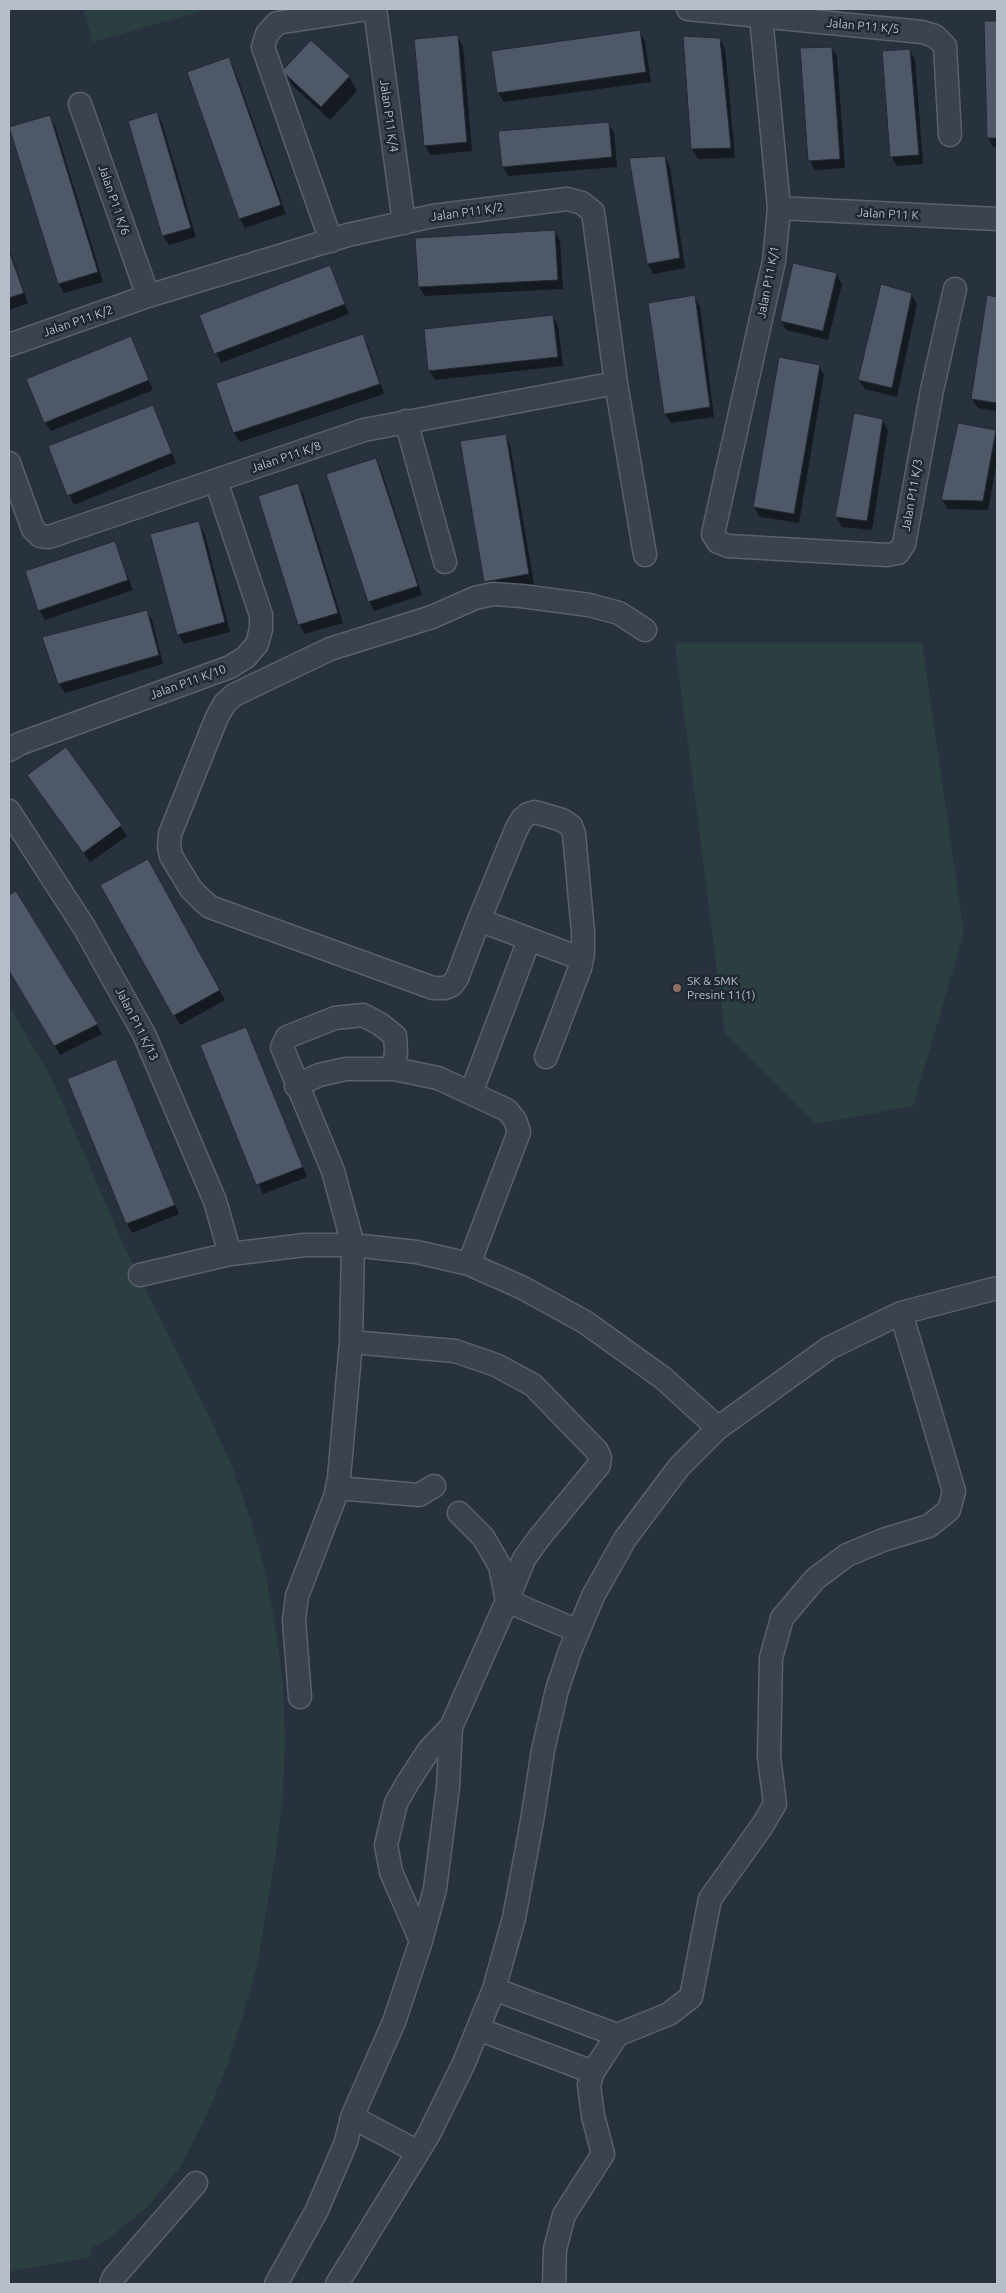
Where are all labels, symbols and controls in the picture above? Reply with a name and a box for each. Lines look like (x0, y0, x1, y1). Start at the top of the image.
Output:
street label: Jalan P11 K/5 (826, 16, 900, 36)
street label: Jalan P11 K/4 (377, 79, 401, 153)
street label: Jalan P11 K/6 (95, 163, 133, 237)
street label: Jalan P11 K/2 (430, 200, 504, 224)
street label: Jalan P11 K (857, 205, 919, 223)
street label: Jalan P11 K/1 (754, 245, 782, 319)
street label: Jalan P11 K/2 (41, 302, 115, 340)
street label: Jalan P11 K/8 (249, 438, 323, 476)
street label: Jalan P11 K/3 (899, 458, 925, 532)
street label: Jalan P11 K/10 (148, 662, 228, 702)
place label: SK & SMK Presint 11(1) (687, 974, 756, 1002)
marker: SK & SMK Presint 11(1) (671, 982, 683, 994)
street label: Jalan P11 K/13 (112, 985, 162, 1063)

